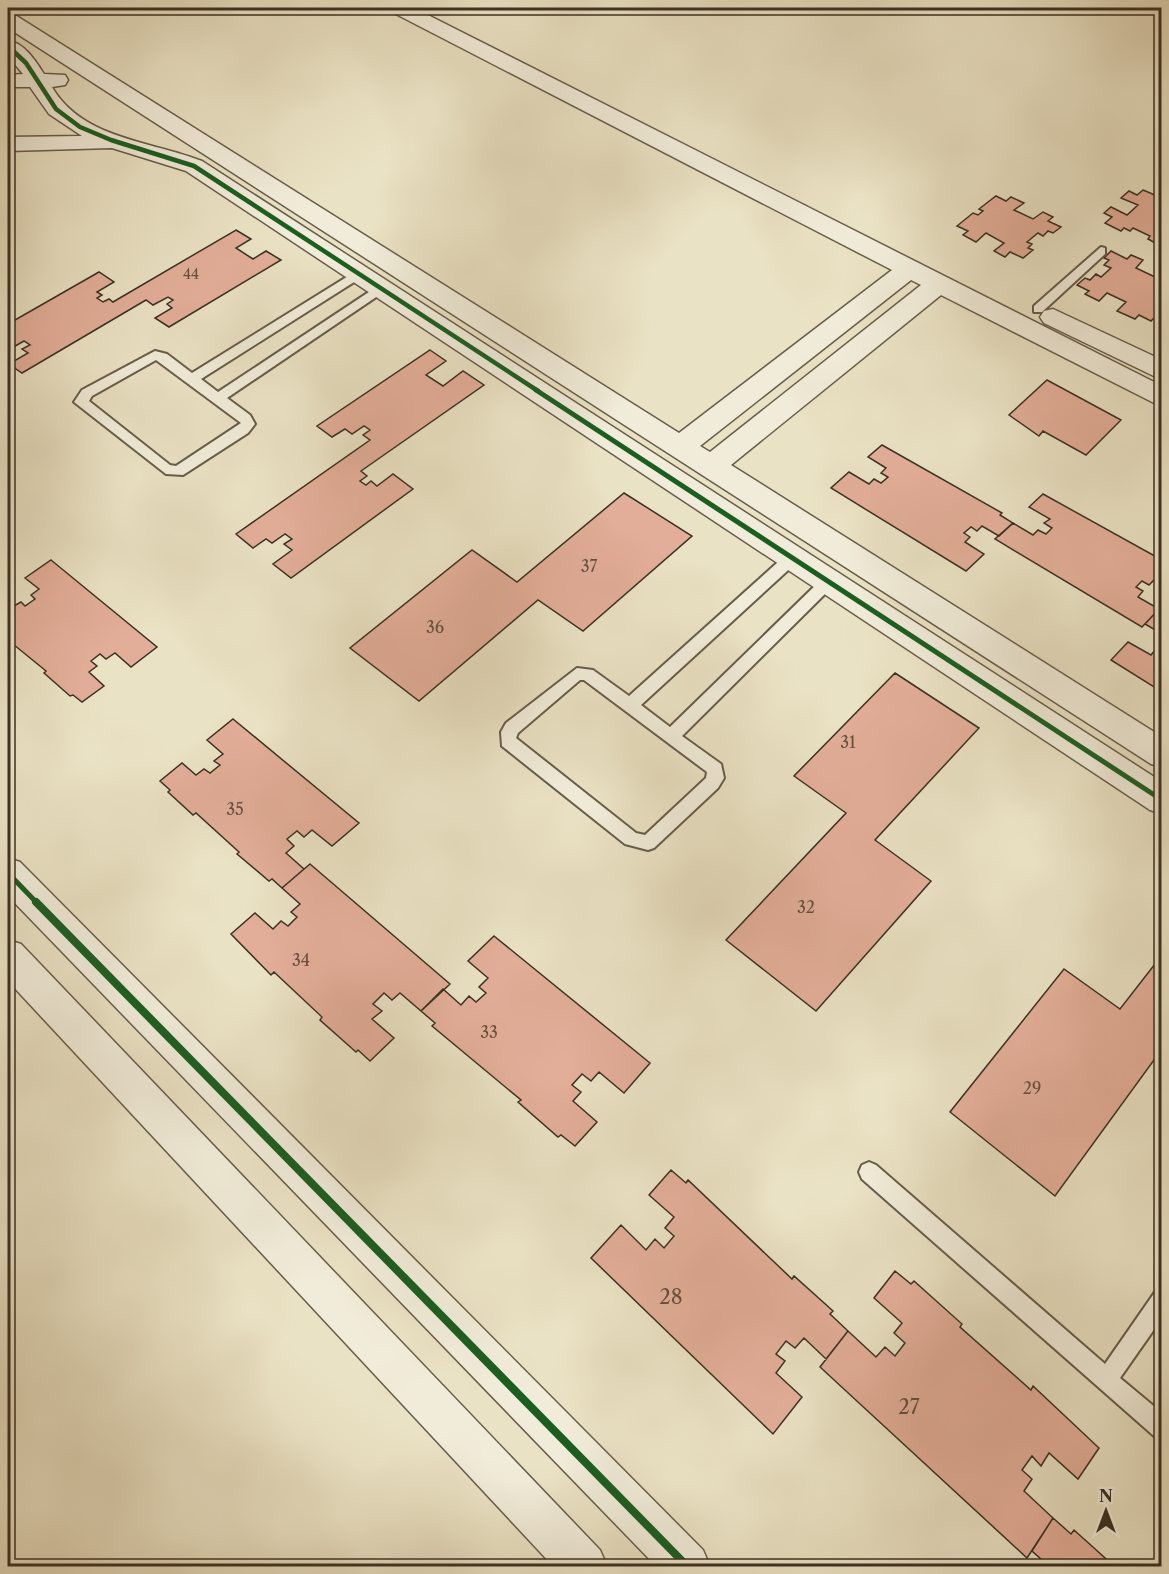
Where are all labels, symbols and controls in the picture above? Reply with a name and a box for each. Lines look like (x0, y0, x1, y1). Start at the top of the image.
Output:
house number: 44 (183, 265, 199, 283)
house number: 37 (581, 556, 597, 576)
house number: 36 (426, 617, 444, 637)
house number: 31 (840, 732, 856, 752)
house number: 35 (226, 799, 244, 819)
house number: 32 (797, 897, 815, 917)
house number: 34 (292, 950, 310, 970)
house number: 33 (480, 1022, 498, 1042)
house number: 29 (1023, 1078, 1041, 1098)
house number: 28 (659, 1285, 683, 1309)
house number: 27 (898, 1395, 920, 1419)
north arrow (1076, 1481, 1136, 1541)
text: N (1099, 1486, 1113, 1506)

